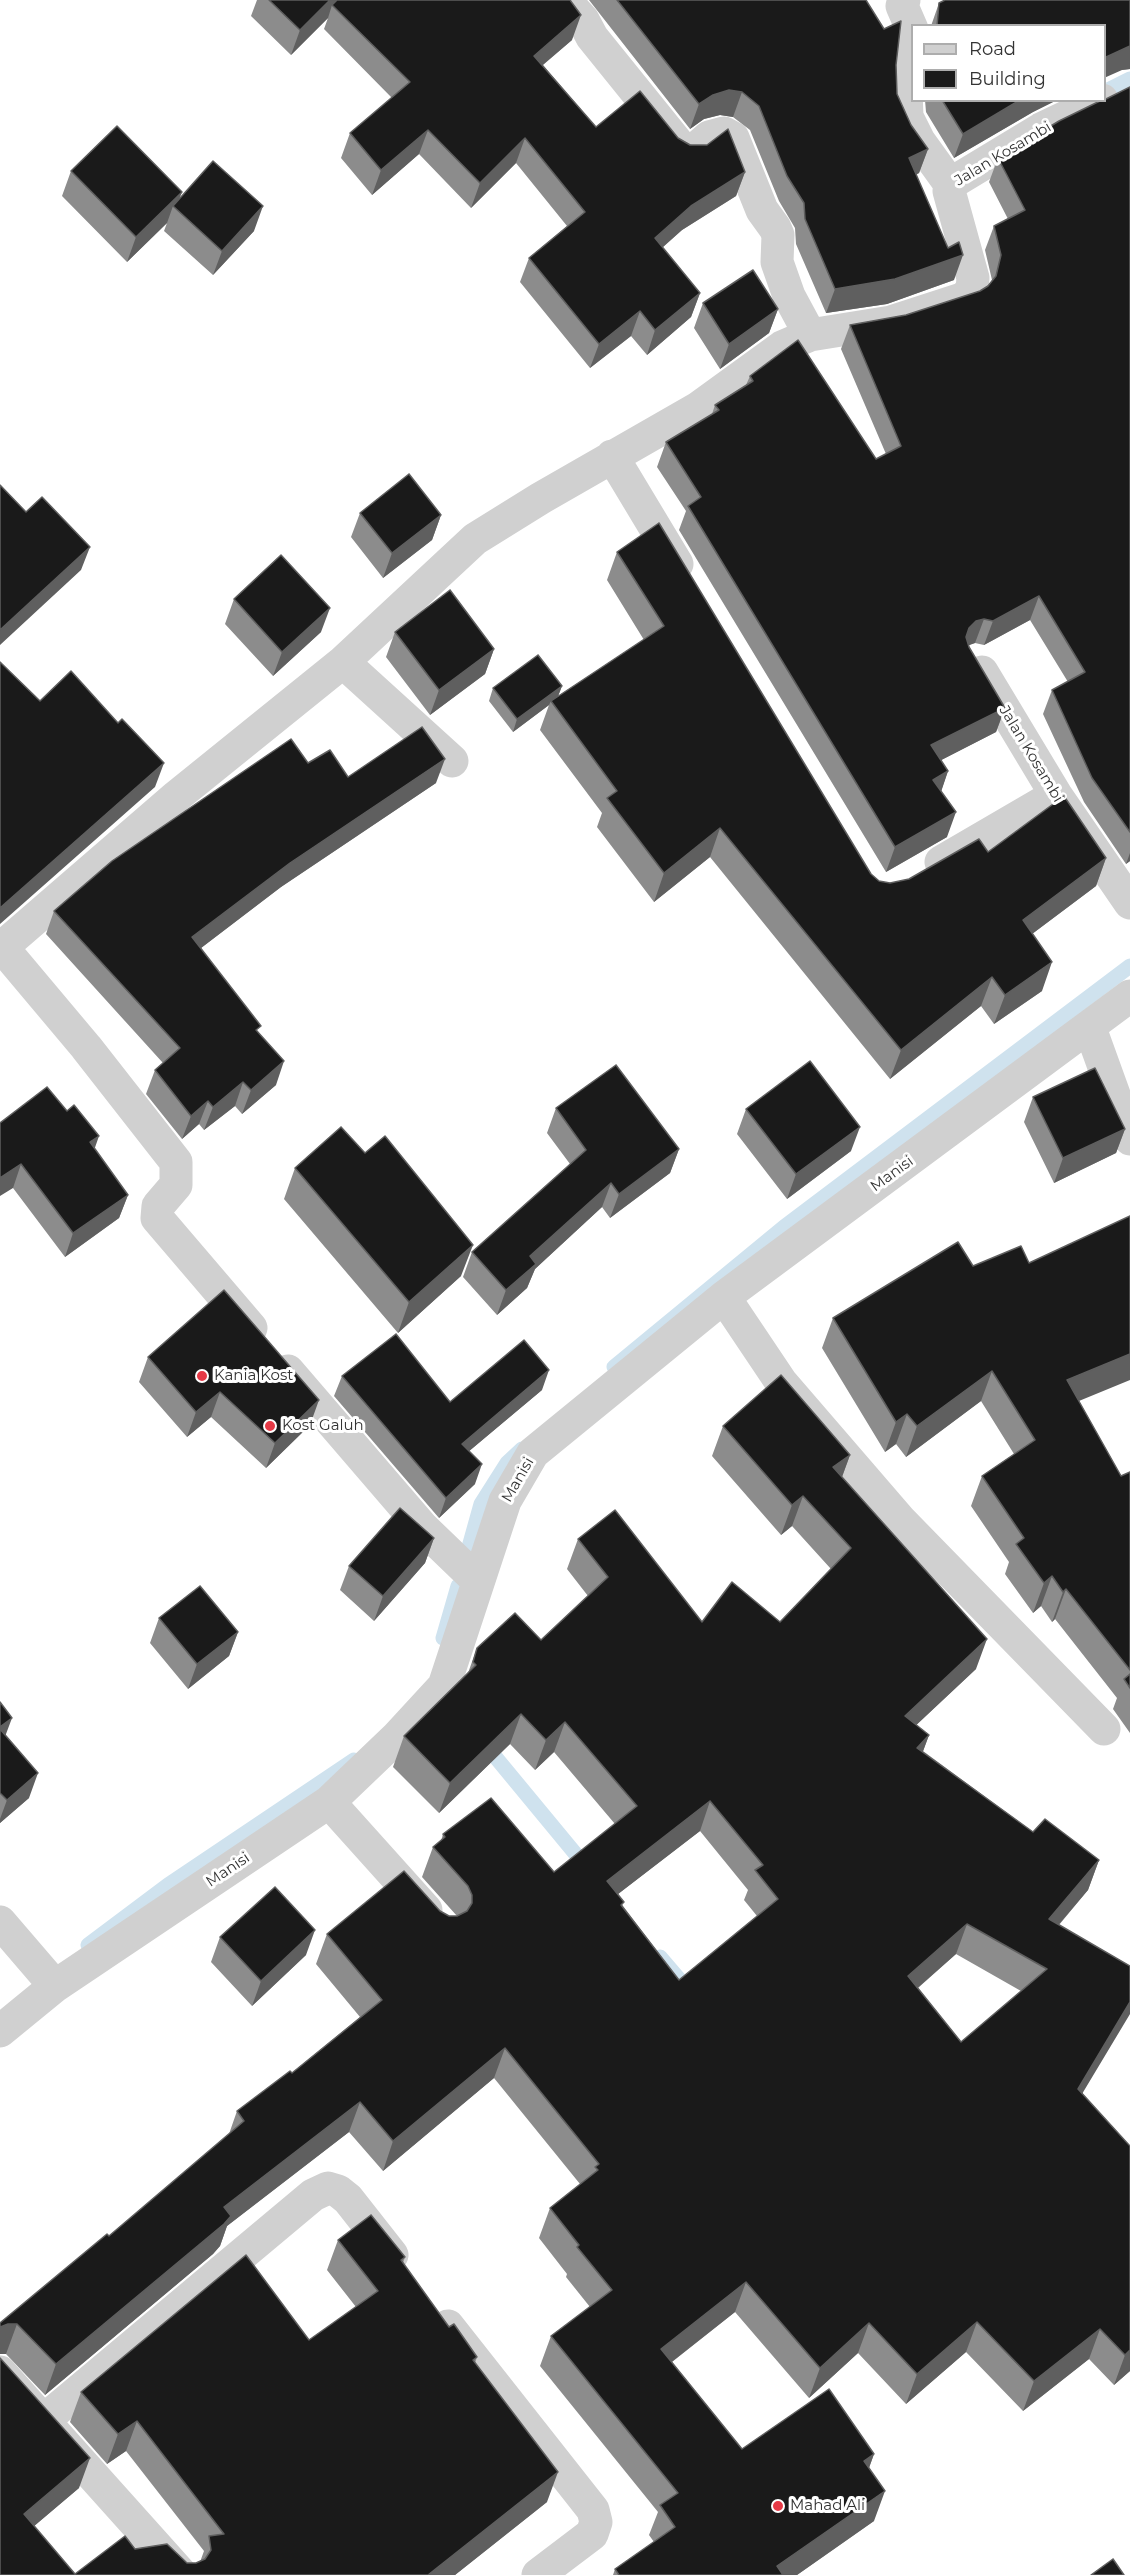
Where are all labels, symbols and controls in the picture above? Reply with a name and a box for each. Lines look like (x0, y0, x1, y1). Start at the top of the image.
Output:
legend (911, 24, 1106, 102)
text: Road (969, 38, 1016, 60)
text: Building (969, 68, 1046, 90)
street label: Jalan Kosambi (952, 118, 1054, 190)
street label: Jalan Kosambi (995, 703, 1067, 805)
street label: Manisi (867, 1152, 917, 1196)
place label: Kania Kost (214, 1367, 293, 1385)
marker: Kania Kost (195, 1369, 209, 1383)
place label: Kost Galuh (282, 1417, 364, 1435)
marker: Kost Galuh (263, 1419, 277, 1433)
street label: Manisi (498, 1454, 538, 1506)
street label: Manisi (203, 1849, 253, 1891)
place label: Mahad Ali (790, 2497, 865, 2515)
marker: Mahad Ali (771, 2499, 785, 2513)

